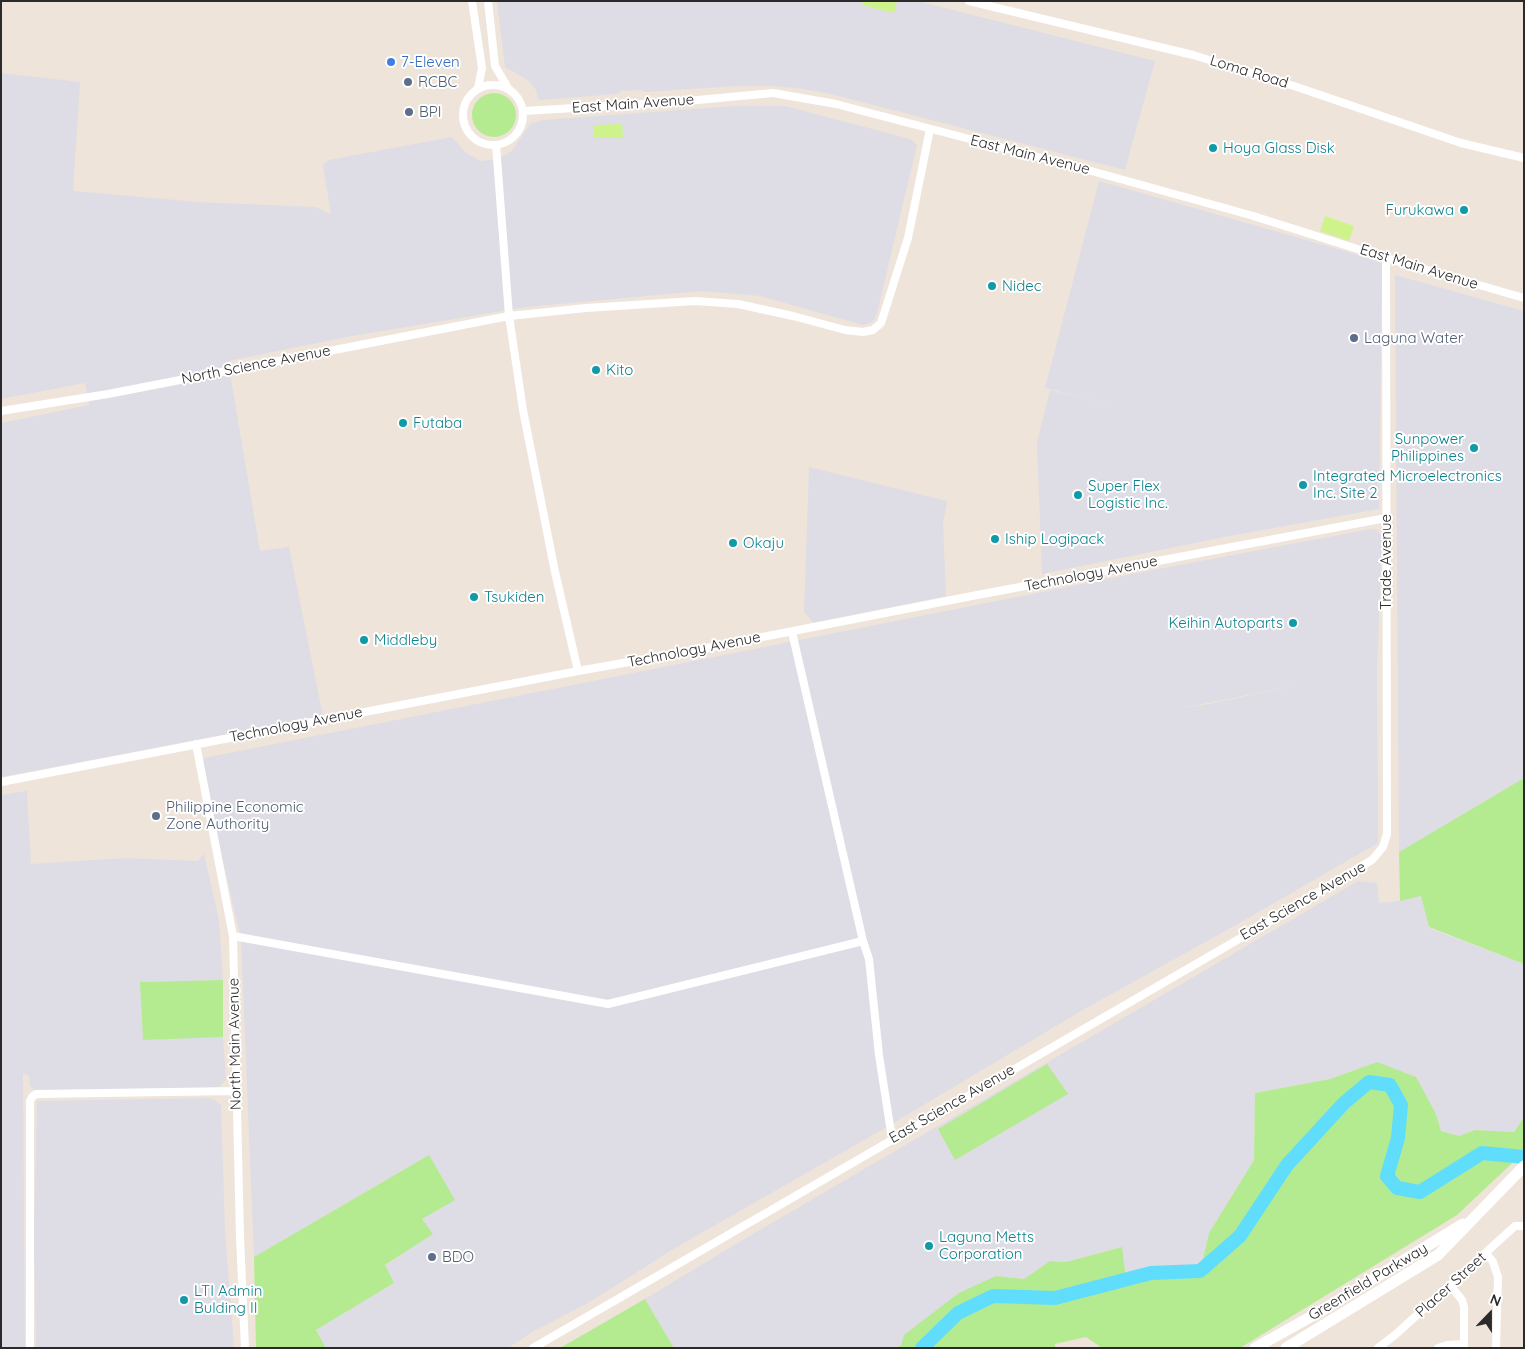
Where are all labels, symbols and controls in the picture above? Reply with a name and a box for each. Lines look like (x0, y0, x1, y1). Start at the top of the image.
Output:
street label: Loma Road (1208, 52, 1290, 92)
place label: 7-Eleven (401, 53, 460, 71)
marker: 7-Eleven (385, 56, 397, 68)
place label: RCBC (418, 73, 457, 91)
marker: RCBC (402, 76, 414, 88)
street label: East Main Avenue (571, 91, 695, 117)
place label: BPI (419, 103, 441, 121)
marker: BPI (403, 106, 415, 118)
street label: East Main Avenue (968, 131, 1092, 179)
place label: Hoya Glass Disk (1223, 139, 1335, 157)
marker: Hoya Glass Disk (1207, 142, 1219, 154)
place label: Furukawa (1385, 201, 1454, 219)
marker: Furukawa (1458, 204, 1470, 216)
street label: East Main Avenue (1358, 240, 1480, 294)
place label: Nidec (1002, 277, 1041, 295)
marker: Nidec (986, 280, 998, 292)
place label: Laguna Water (1364, 329, 1463, 347)
marker: Laguna Water (1348, 332, 1360, 344)
street label: North Science Avenue (180, 342, 332, 388)
place label: Kito (606, 361, 633, 379)
marker: Kito (590, 364, 602, 376)
place label: Futaba (413, 414, 462, 432)
marker: Futaba (397, 417, 409, 429)
place label: Sunpower Philippines (1391, 430, 1464, 465)
marker: Sunpower Philippines (1468, 442, 1480, 454)
place label: Integrated Microelectronics Inc. Site 2 (1313, 467, 1502, 502)
place label: Super Flex Logistic Inc. (1088, 477, 1168, 512)
marker: Integrated Microelectronics Inc. Site 2 (1297, 479, 1309, 491)
marker: Super Flex Logistic Inc. (1072, 489, 1084, 501)
street label: Trade Avenue (1377, 514, 1395, 610)
place label: Iship Logipack (1005, 530, 1104, 548)
marker: Iship Logipack (989, 533, 1001, 545)
place label: Okaju (743, 534, 784, 552)
marker: Okaju (727, 537, 739, 549)
street label: Technology Avenue (1023, 552, 1159, 596)
place label: Tsukiden (484, 588, 544, 606)
marker: Tsukiden (468, 591, 480, 603)
place label: Keihin Autoparts (1168, 614, 1283, 632)
marker: Keihin Autoparts (1287, 617, 1299, 629)
street label: Technology Avenue (626, 628, 762, 672)
place label: Middleby (374, 631, 437, 649)
marker: Middleby (358, 634, 370, 646)
street label: Technology Avenue (228, 703, 364, 747)
place label: Philippine Economic Zone Authority (166, 798, 304, 833)
marker: Philippine Economic Zone Authority (150, 810, 162, 822)
street label: East Science Avenue (1237, 858, 1369, 944)
street label: North Main Avenue (225, 978, 245, 1110)
street label: East Science Avenue (886, 1061, 1018, 1147)
place label: Laguna Metts Corporation (939, 1228, 1034, 1263)
street label: Greenfield Parkway (1305, 1239, 1431, 1325)
marker: Laguna Metts Corporation (923, 1240, 935, 1252)
place label: BDO (442, 1248, 474, 1266)
street label: Placer Street (1412, 1249, 1490, 1321)
marker: BDO (426, 1251, 438, 1263)
place label: LTI Admin Bulding II (194, 1282, 262, 1317)
north arrow (1465, 1289, 1515, 1339)
text: N (1487, 1290, 1504, 1310)
marker: LTI Admin Bulding II (178, 1294, 190, 1306)

